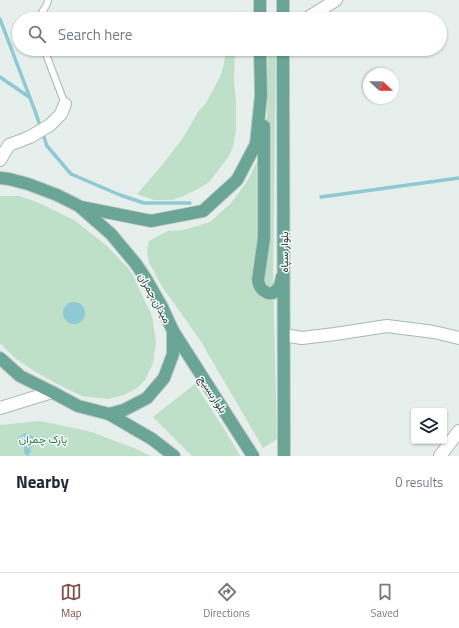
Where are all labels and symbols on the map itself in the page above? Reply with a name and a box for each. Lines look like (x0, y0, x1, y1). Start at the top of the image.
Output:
north arrow (363, 68, 399, 104)
street label: بلوار سپاه (276, 231, 292, 273)
street label: میدان چمران (135, 270, 175, 326)
street label: بلواربسیج (195, 372, 231, 416)
park label: پارک چمران (19, 431, 67, 447)

